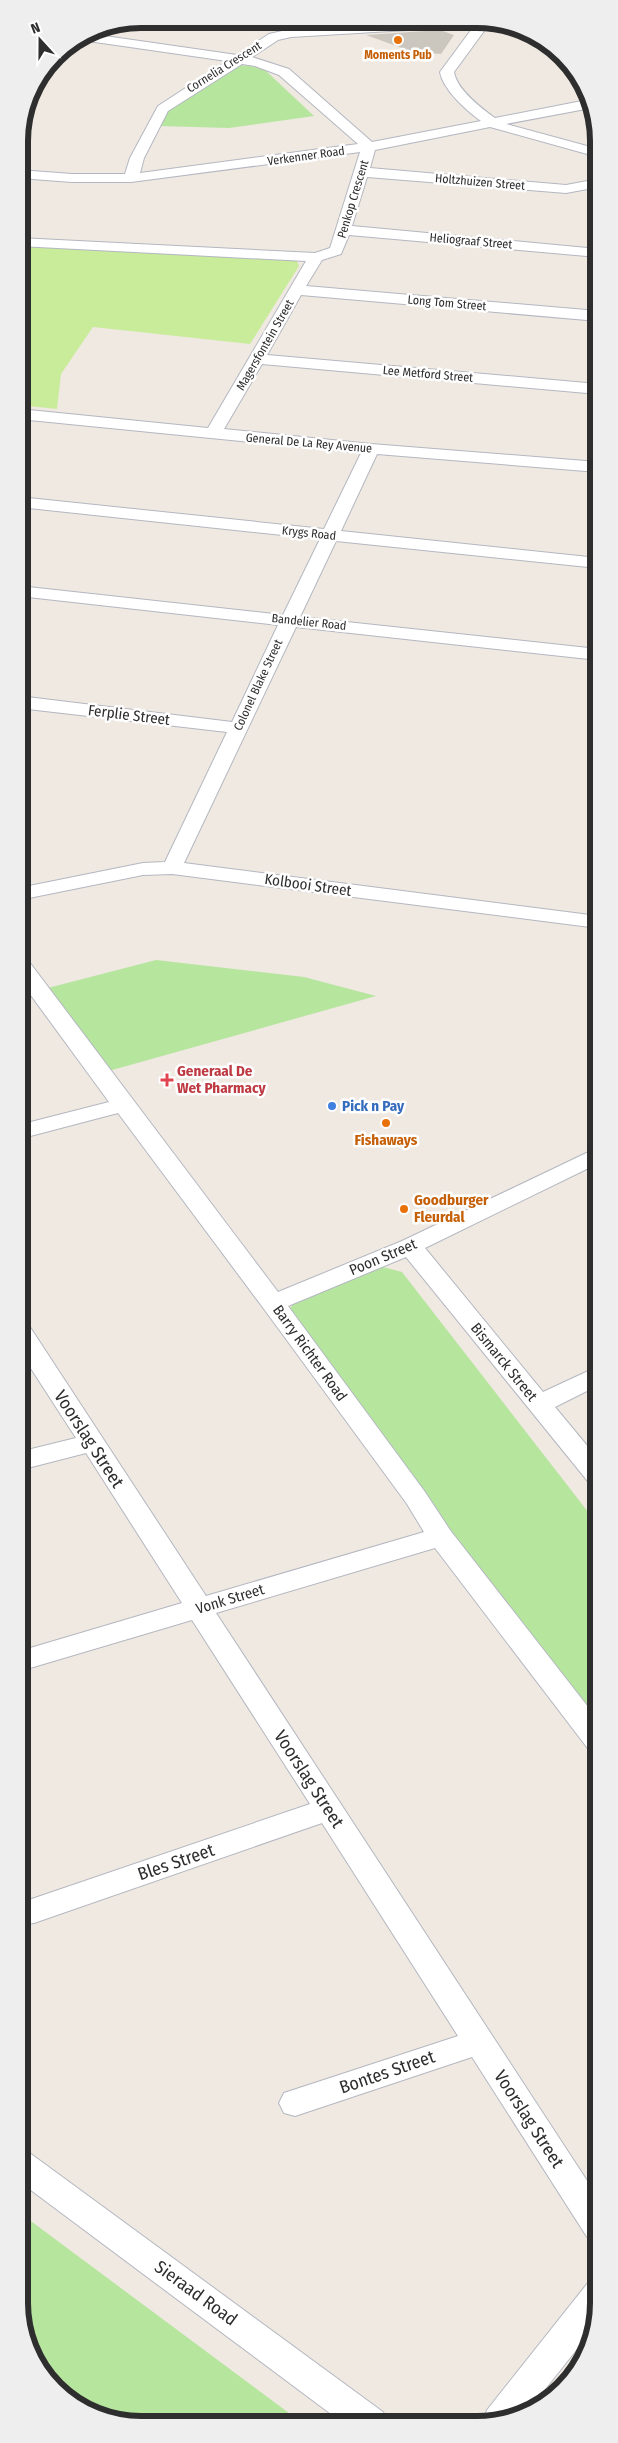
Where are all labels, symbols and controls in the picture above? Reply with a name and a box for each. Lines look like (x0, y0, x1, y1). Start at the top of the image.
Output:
north arrow (15, 15, 65, 65)
text: N (29, 19, 42, 38)
marker: Moments Pub (392, 34, 404, 46)
street label: Cornelia Crescent (184, 38, 264, 96)
place label: Moments Pub (364, 48, 432, 62)
street label: Verkenner Road (267, 144, 345, 168)
street label: Penkop Crescent (334, 158, 372, 240)
street label: Holtzhuizen Street (434, 171, 526, 193)
street label: Heliograaf Street (429, 230, 513, 252)
street label: Long Tom Street (407, 293, 487, 313)
street label: Magersfontein Street (233, 297, 297, 393)
street label: Lee Metford Street (382, 363, 474, 385)
street label: General De La Rey Avenue (245, 431, 373, 456)
street label: Krygs Road (281, 523, 337, 543)
street label: Bandelier Road (271, 611, 347, 633)
street label: Colonel Blake Street (231, 637, 285, 733)
street label: Ferplie Street (87, 701, 171, 729)
street label: Kolbooi Street (263, 870, 353, 900)
place label: Generaal De Wet Pharmacy (177, 1062, 267, 1097)
marker: Generaal De Wet Pharmacy (161, 1074, 173, 1086)
place label: Pick n Pay (342, 1097, 405, 1115)
marker: Pick n Pay (326, 1100, 338, 1112)
marker: Fishaways (380, 1117, 392, 1129)
place label: Fishaways (355, 1131, 418, 1149)
place label: Goodburger Fleurdal (414, 1191, 489, 1226)
marker: Goodburger Fleurdal (398, 1203, 410, 1215)
street label: Poon Street (347, 1235, 420, 1279)
street label: Barry Richter Road (269, 1301, 351, 1405)
street label: Bismarck Street (467, 1319, 541, 1405)
street label: Voorslag Street (49, 1386, 129, 1492)
street label: Vonk Street (194, 1580, 266, 1618)
street label: Voorslag Street (269, 1726, 349, 1832)
street label: Bles Street (135, 1839, 217, 1885)
street label: Bontes Street (336, 2045, 438, 2099)
street label: Voorslag Street (489, 2066, 569, 2172)
street label: Sieraad Road (150, 2256, 242, 2330)

